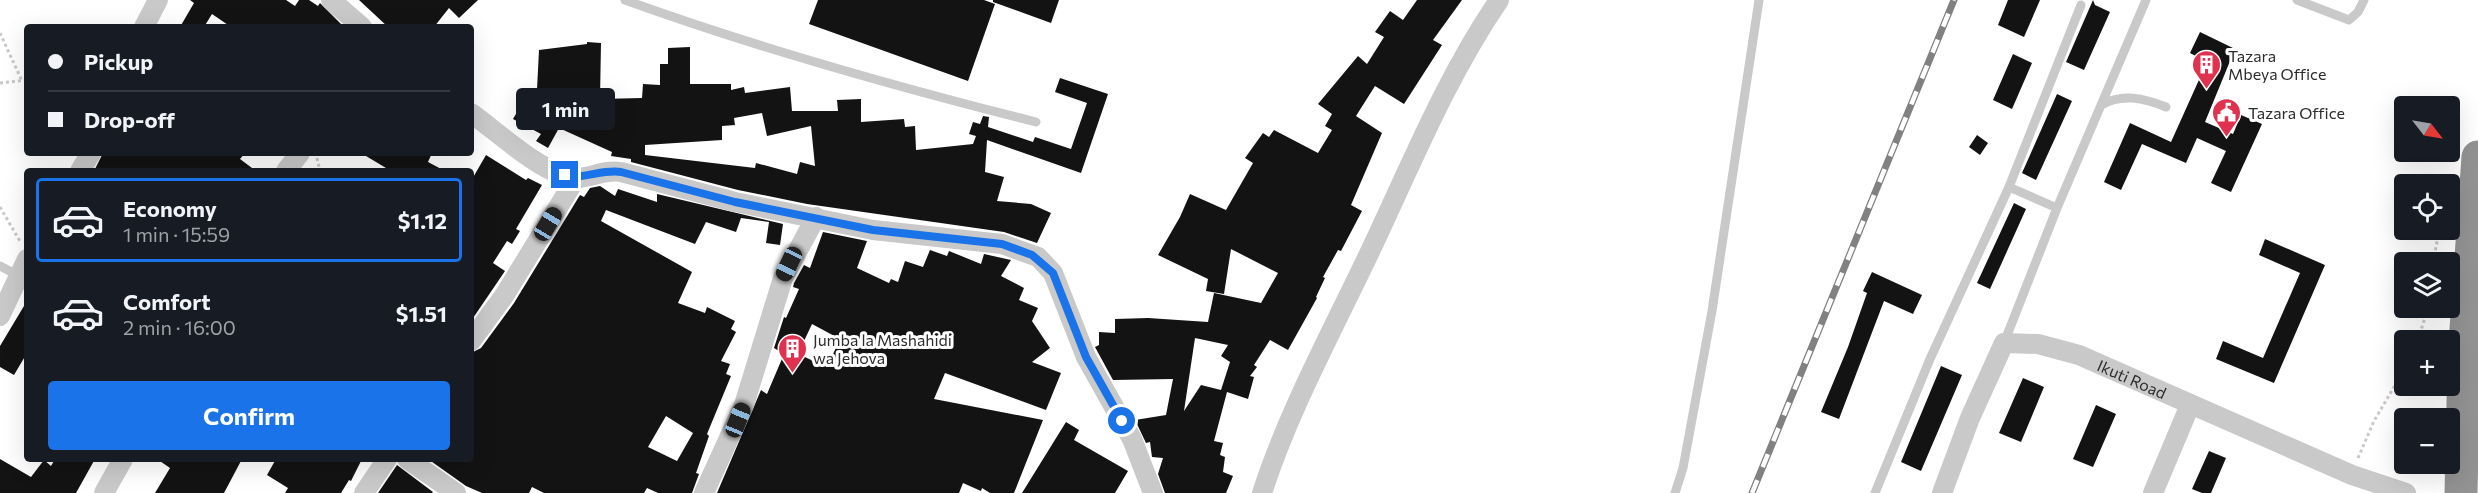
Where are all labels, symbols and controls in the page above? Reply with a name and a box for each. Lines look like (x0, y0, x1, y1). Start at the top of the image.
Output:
place label: Tazara Mbeya Office (2228, 46, 2326, 83)
text: Pickup (84, 48, 153, 75)
building icon: Tazara Mbeya Office (2191, 48, 2223, 90)
callout: 1 min (516, 88, 614, 130)
public building icon: Tazara Office (2211, 96, 2243, 138)
north arrow (2394, 96, 2460, 162)
map controls (2394, 96, 2460, 474)
text: 1 min (542, 97, 589, 121)
place label: Tazara Office (2248, 103, 2345, 122)
text: Drop-off (84, 106, 175, 133)
route end (551, 161, 578, 188)
button: locate (2394, 174, 2460, 240)
icon: car (51, 193, 105, 247)
text: Economy (123, 195, 217, 222)
car (531, 204, 565, 244)
text: $1.12 (398, 207, 447, 234)
text: 1 min · 15:59 (123, 222, 230, 246)
car (773, 244, 805, 284)
button: layers (2394, 252, 2460, 318)
icon: car (51, 286, 105, 340)
text: Comfort (123, 288, 211, 315)
text: $1.51 (396, 300, 447, 327)
text: 2 min · 16:00 (123, 315, 236, 339)
place label: Jumba la Mashahidi wa Jehova (813, 330, 952, 367)
button: + (2394, 330, 2460, 396)
building icon: Jumba la Mashahidi wa Jehova (776, 332, 808, 374)
street label: Ikuti Road (2095, 355, 2170, 402)
button: Confirm (48, 381, 450, 450)
car (723, 400, 753, 440)
route start (1108, 407, 1135, 434)
button: − (2394, 408, 2460, 474)

